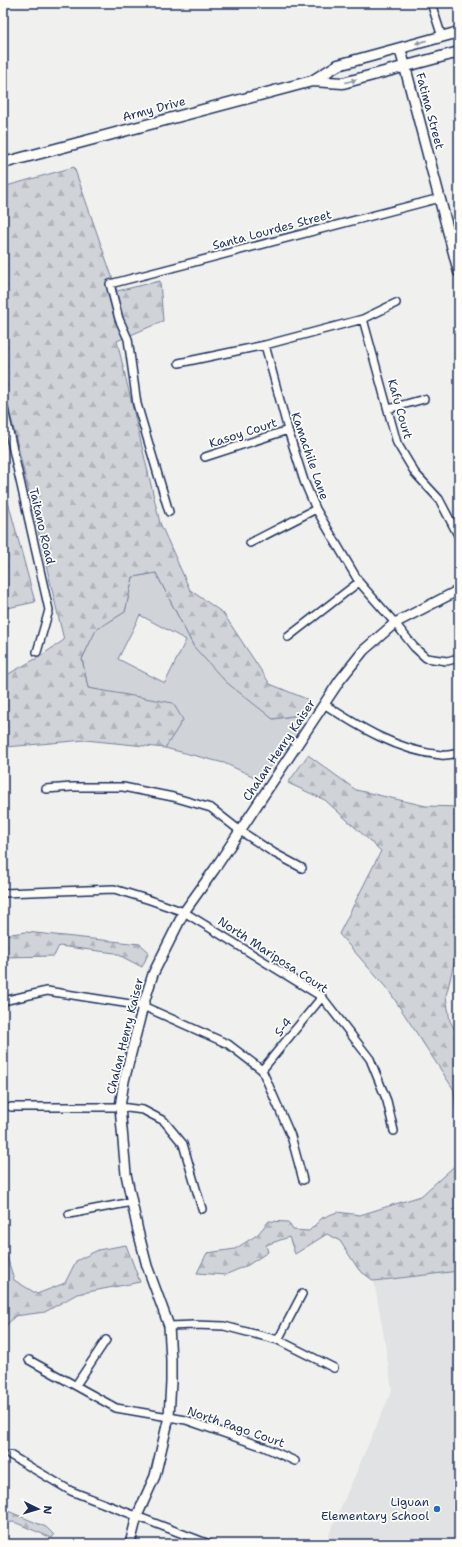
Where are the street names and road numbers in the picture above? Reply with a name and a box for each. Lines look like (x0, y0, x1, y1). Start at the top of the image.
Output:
street label: Fatima Street (412, 71, 448, 151)
street label: Army Drive (121, 93, 187, 125)
street label: Santa Lourdes Street (211, 206, 333, 254)
street label: Kafu Court (384, 377, 416, 441)
street label: Kamachile Lane (288, 410, 333, 502)
street label: Kasoy Court (207, 414, 279, 452)
street label: Taitano Road (25, 486, 59, 566)
street label: Chalan Henry Kaiser (239, 696, 319, 804)
street label: North Mariposa Court (215, 913, 331, 997)
street label: Chalan Henry Kaiser (103, 976, 147, 1096)
street label: S-4 (271, 1014, 295, 1040)
street label: North Pago Court (185, 1403, 287, 1451)

